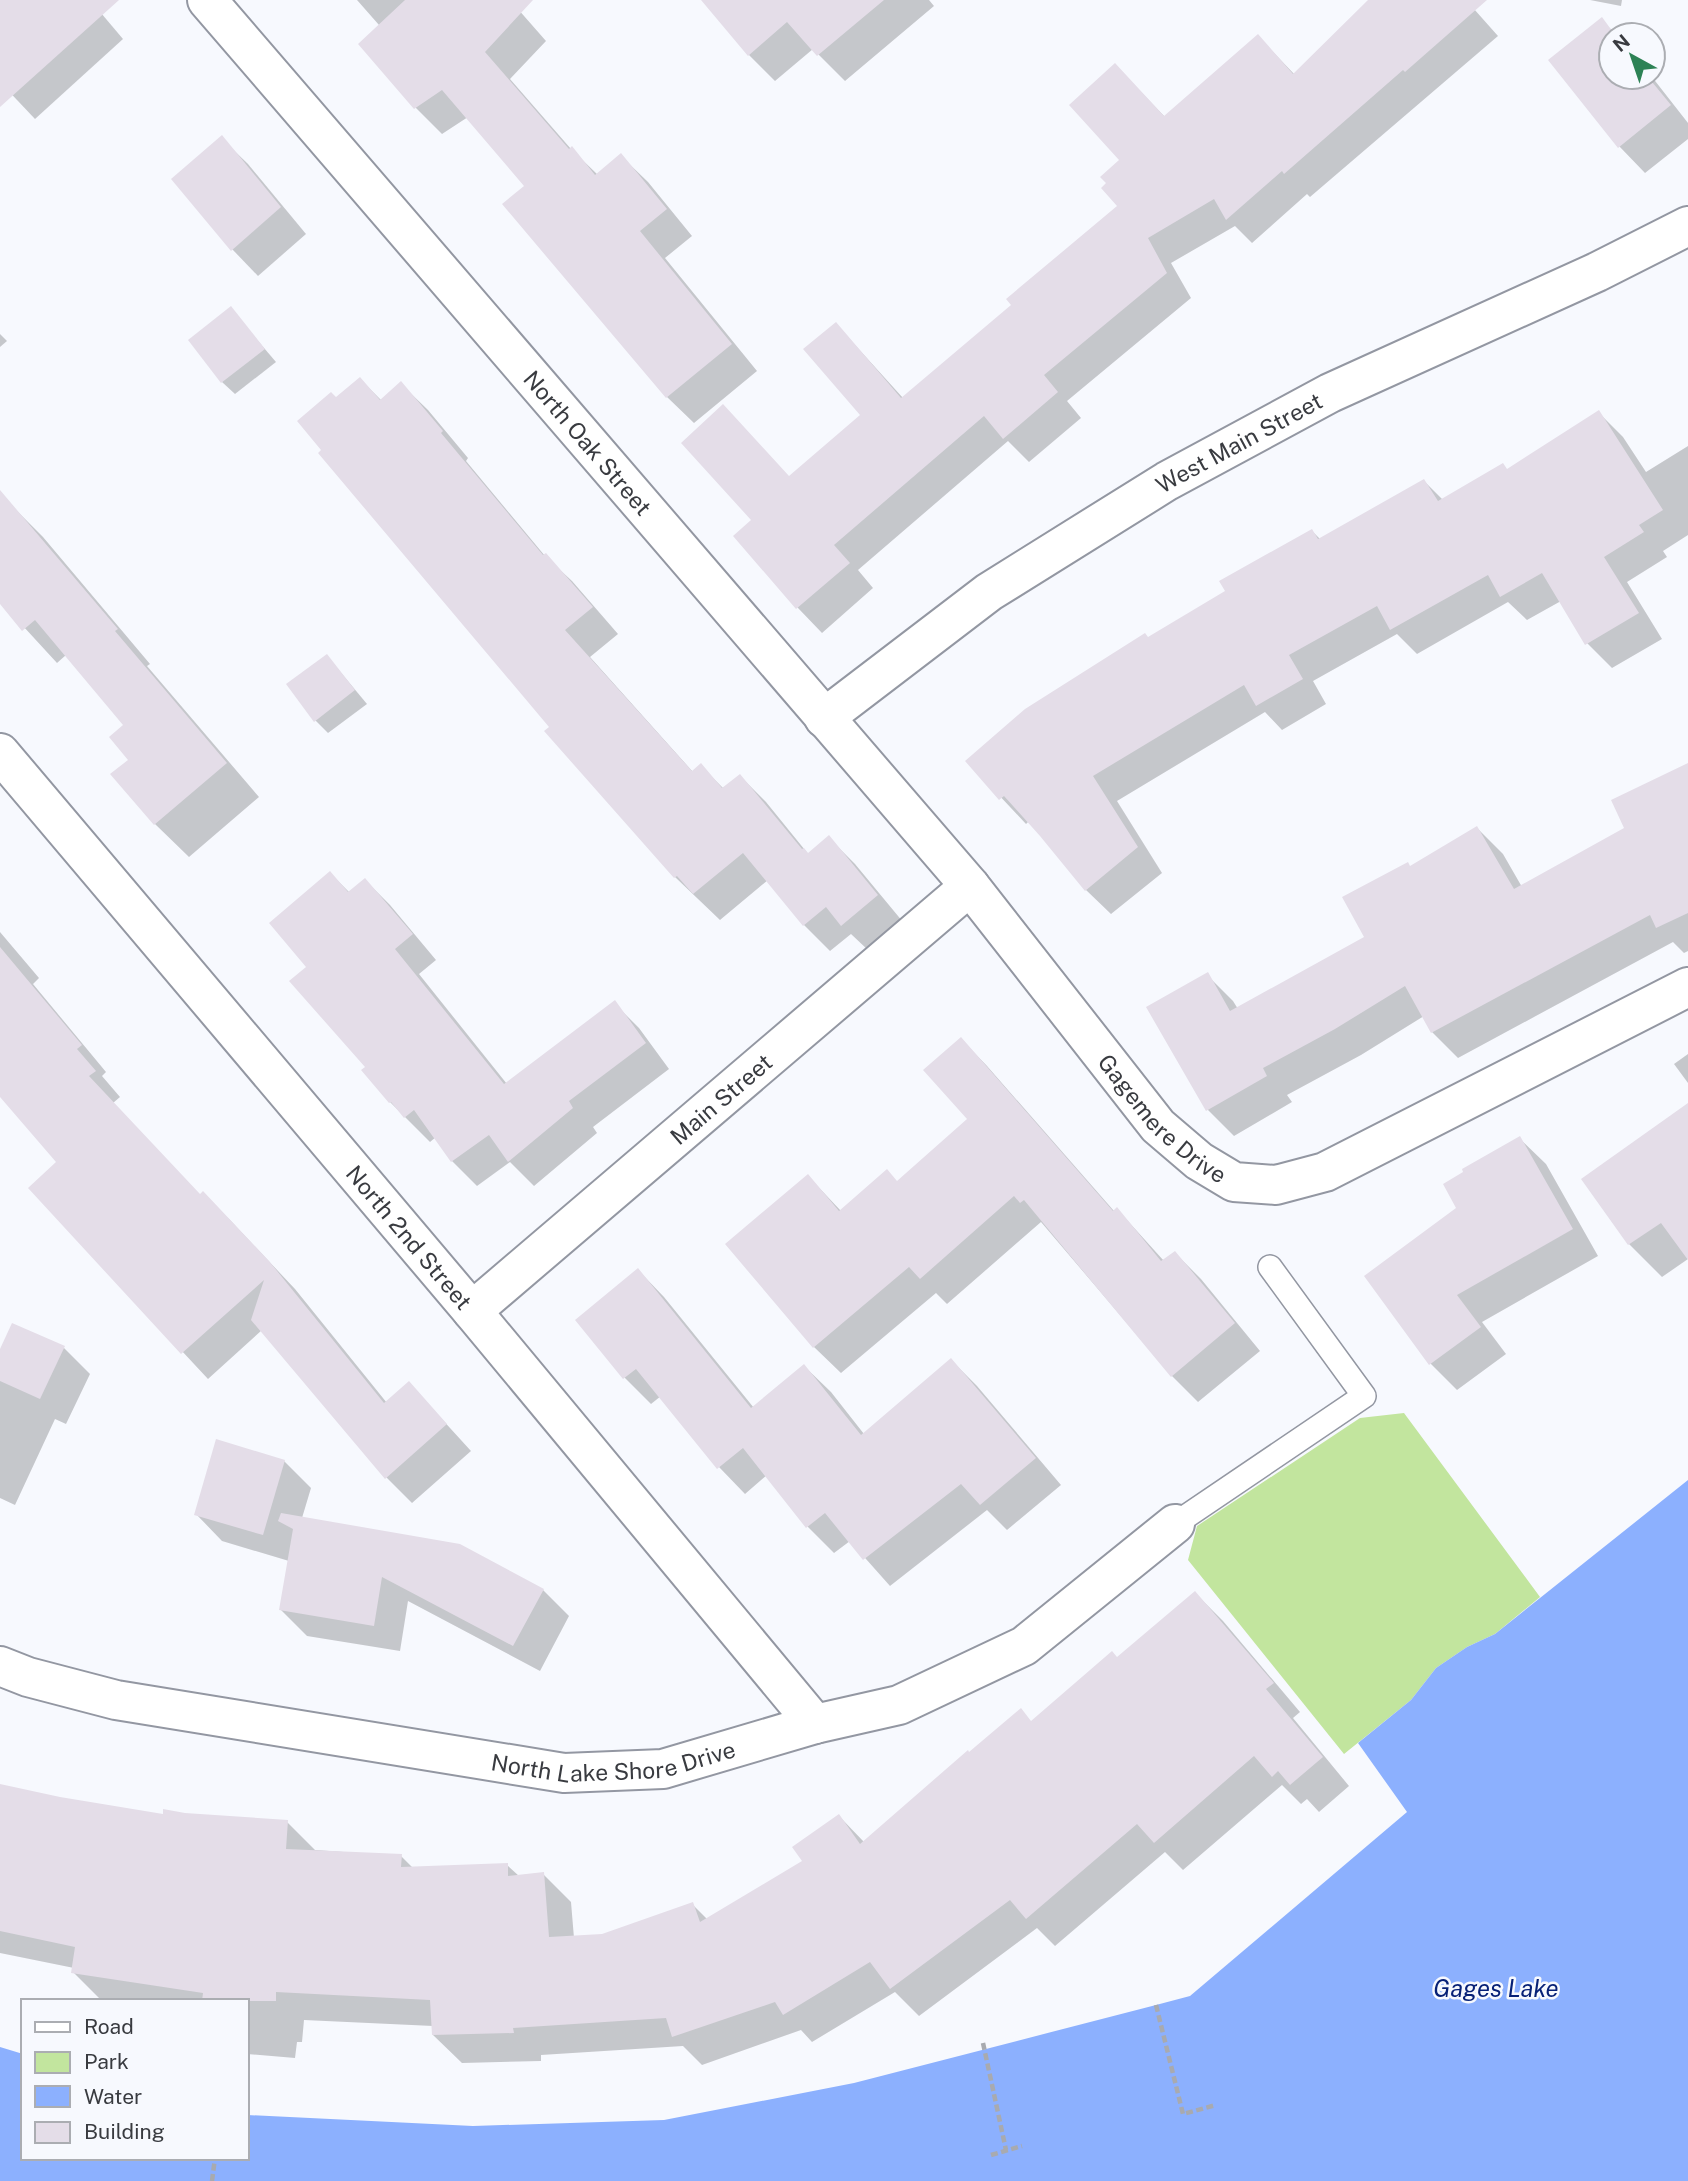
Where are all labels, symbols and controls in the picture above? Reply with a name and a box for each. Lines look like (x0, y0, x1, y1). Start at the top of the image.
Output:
north arrow (1597, 21, 1667, 91)
text: N (1608, 30, 1634, 56)
street label: North Oak Street (519, 365, 658, 520)
street label: West Main Street (1151, 386, 1327, 498)
street label: Main Street (664, 1048, 777, 1150)
street label: Gagemere Drive (1093, 1048, 1232, 1188)
street label: North 2nd Street (341, 1160, 478, 1315)
street label: North Lake Shore Drive (489, 1735, 738, 1787)
water label: Gages Lake (1433, 1974, 1559, 2002)
legend (21, 1999, 248, 2160)
text: Road (84, 2014, 134, 2039)
text: Park (84, 2049, 129, 2074)
text: Water (84, 2084, 142, 2109)
text: Building (84, 2119, 165, 2144)

